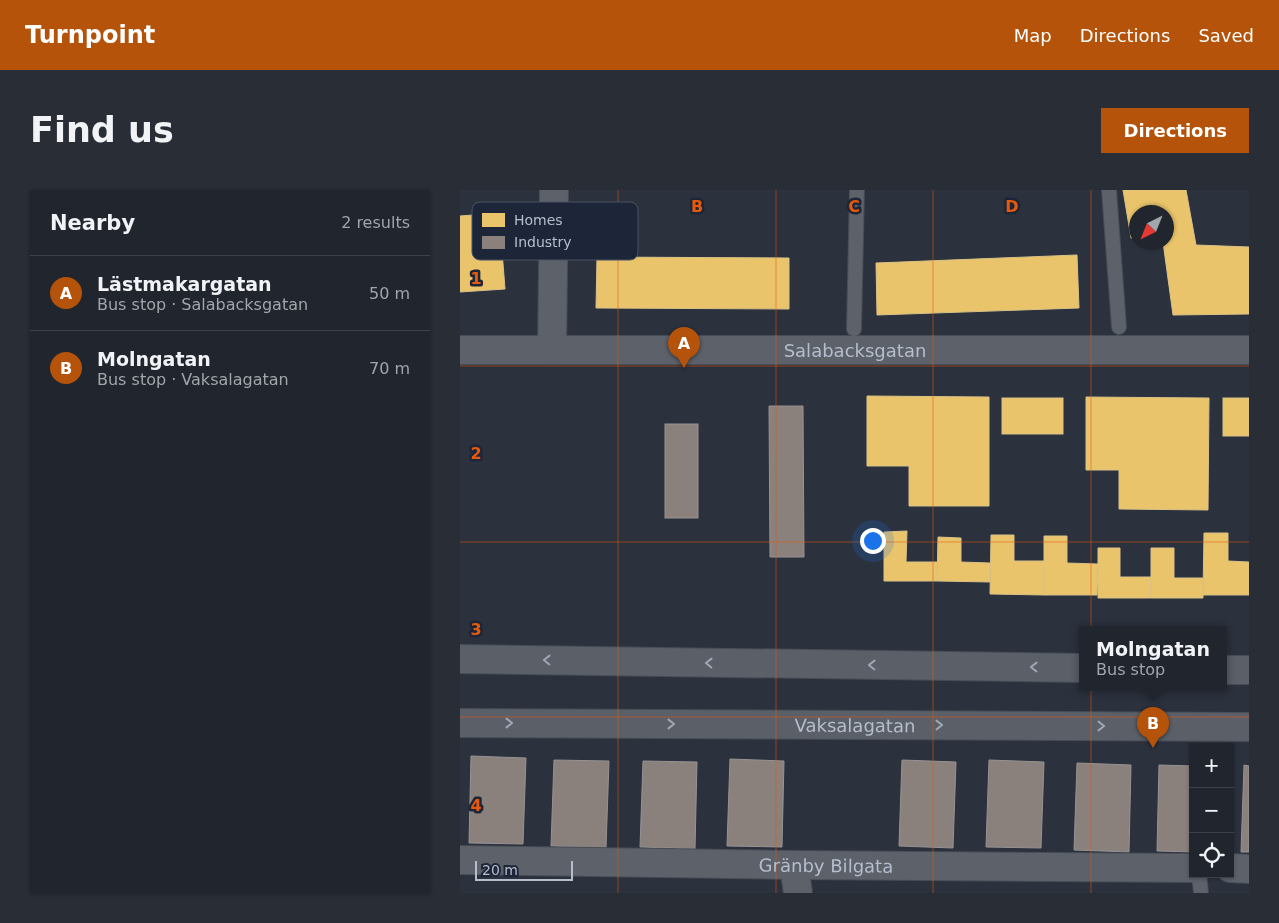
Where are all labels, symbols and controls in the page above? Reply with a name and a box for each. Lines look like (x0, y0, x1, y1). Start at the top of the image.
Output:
text: Turnpoint (25, 21, 155, 49)
text: Map (1014, 25, 1052, 46)
text: Directions (1080, 25, 1170, 46)
text: Saved (1198, 25, 1254, 46)
button: Directions (1101, 108, 1249, 153)
text: Find us (30, 110, 174, 150)
text: B (691, 197, 703, 216)
text: C (848, 197, 860, 216)
text: D (1005, 197, 1019, 216)
legend (472, 202, 638, 260)
north arrow (1129, 205, 1174, 250)
text: Nearby (50, 211, 135, 235)
text: Homes (514, 212, 563, 228)
text: 2 results (341, 213, 410, 232)
text: Industry (514, 234, 572, 250)
text: 1 (470, 269, 482, 288)
text: Lästmakargatan (97, 273, 272, 295)
text: A (60, 284, 72, 303)
text: 50 m (369, 284, 410, 303)
text: Bus stop · Salabacksgatan (97, 295, 308, 314)
pin: A (668, 327, 700, 368)
street label: Salabacksgatan (784, 340, 926, 361)
text: Molngatan (97, 348, 211, 370)
text: B (60, 359, 72, 378)
text: 70 m (369, 359, 410, 378)
text: Bus stop · Vaksalagatan (97, 370, 289, 389)
text: 2 (470, 444, 482, 463)
your location (860, 528, 886, 554)
text: 3 (470, 620, 482, 639)
popup (1079, 626, 1227, 691)
text: Molngatan (1096, 638, 1210, 660)
one-way arrow (543, 655, 551, 666)
one-way arrow (705, 658, 713, 668)
one-way arrow (868, 660, 876, 670)
text: Bus stop (1096, 660, 1165, 679)
one-way arrow (1030, 662, 1038, 672)
pin: B (1137, 707, 1169, 748)
street label: Vaksalagatan (795, 714, 915, 736)
one-way arrow (505, 718, 513, 728)
one-way arrow (668, 719, 675, 729)
one-way arrow (935, 720, 943, 730)
one-way arrow (1098, 721, 1105, 731)
map controls (1189, 743, 1234, 878)
button: + (1189, 743, 1234, 788)
button: − (1189, 788, 1234, 833)
text: 4 (470, 796, 482, 815)
button: locate (1189, 833, 1234, 878)
street label: Gränby Bilgata (759, 854, 893, 876)
scale bar (475, 858, 572, 881)
text: 20 m (482, 862, 518, 878)

